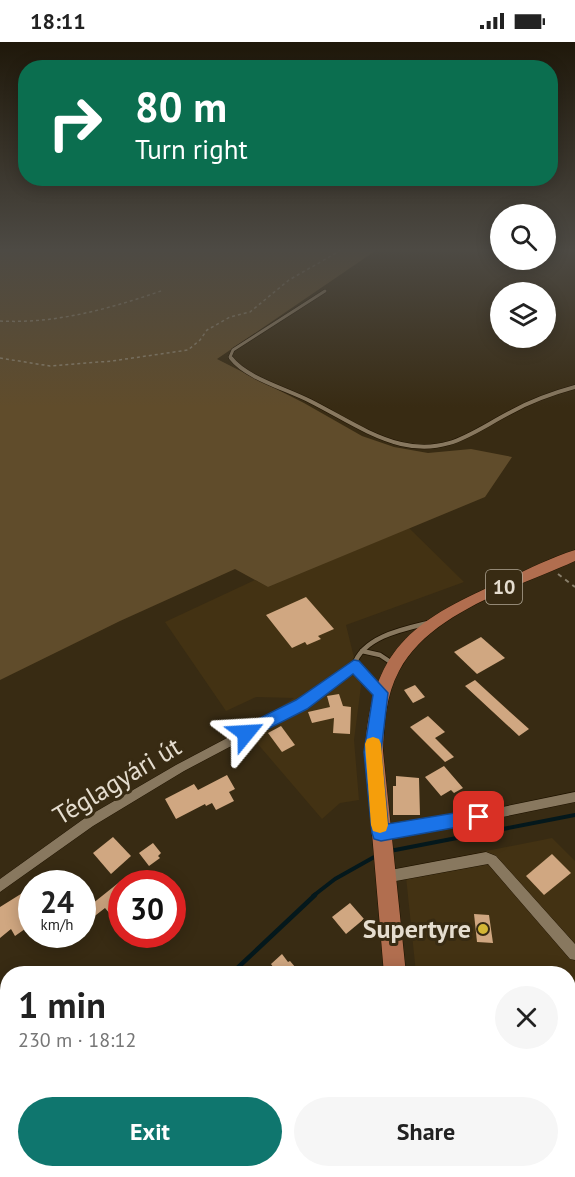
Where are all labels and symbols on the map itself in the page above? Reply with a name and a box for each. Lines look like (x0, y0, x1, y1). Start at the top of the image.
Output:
road number: 10 (486, 570, 522, 604)
position arrow (214, 701, 278, 765)
street label: Téglagyári út (47, 729, 187, 832)
pin (453, 791, 504, 842)
speed limit sign: 30 (108, 870, 186, 948)
place label: Supertyre (363, 912, 471, 945)
marker: Supertyre (476, 922, 490, 936)

